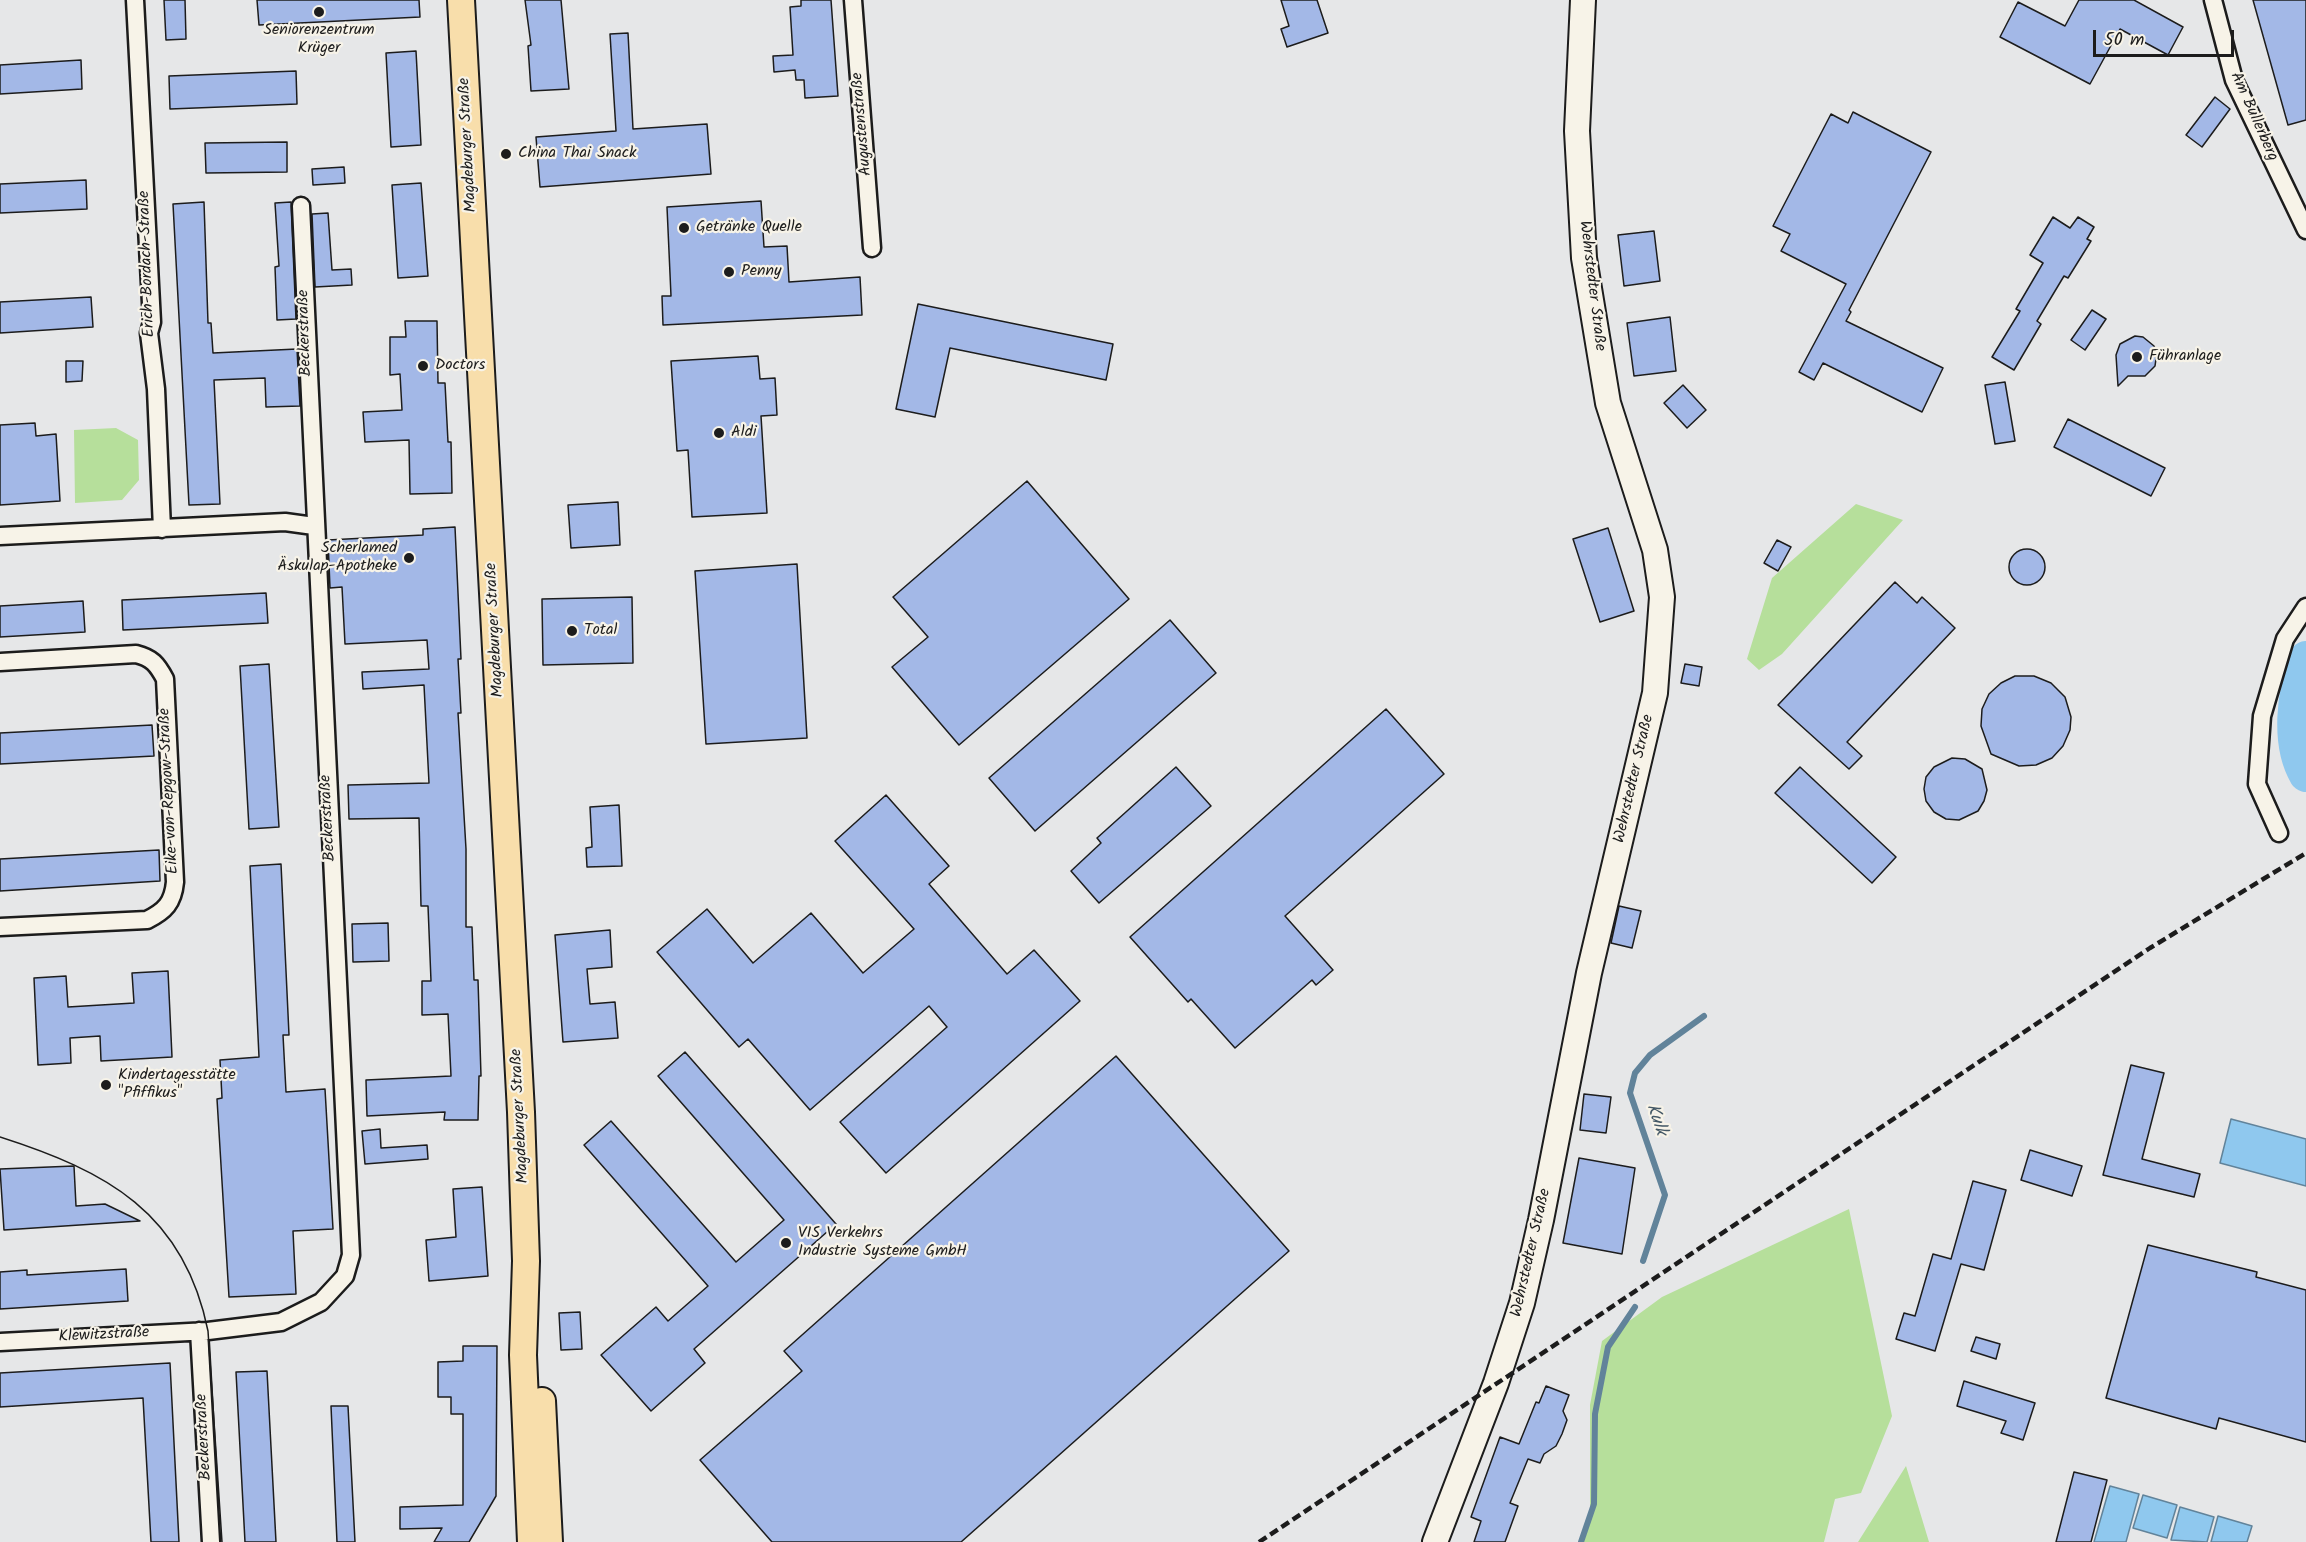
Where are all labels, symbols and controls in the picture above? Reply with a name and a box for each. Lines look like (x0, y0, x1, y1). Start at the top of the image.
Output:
marker: Seniorenzentrum Krüger (312, 5, 326, 19)
scale bar (2096, 18, 2237, 56)
place label: Seniorenzentrum Krüger (264, 21, 374, 59)
text: 50 m (2104, 26, 2144, 55)
street label: Am Bullerberg (2225, 69, 2281, 165)
street label: Augustenstraße (849, 71, 877, 177)
street label: Magdeburger Straße (456, 77, 482, 213)
place label: China Thai Snack (518, 144, 636, 164)
marker: China Thai Snack (499, 147, 513, 161)
street label: Erich-Bordach-Straße (136, 190, 160, 338)
place label: Getränke Quelle (696, 218, 802, 238)
street label: Wehrstedter Straße (1573, 220, 1609, 352)
marker: Getränke Quelle (677, 221, 691, 235)
place label: Penny (741, 262, 781, 282)
marker: Penny (722, 265, 736, 279)
street label: Beckerstraße (295, 289, 317, 377)
place label: Führanlage (2149, 347, 2221, 367)
marker: Führanlage (2130, 350, 2144, 364)
place label: Doctors (435, 356, 485, 376)
marker: Doctors (416, 359, 430, 373)
place label: Aldi (731, 423, 756, 443)
marker: Aldi (712, 426, 726, 440)
place label: Scherlamed Äskulap-Apotheke (278, 539, 397, 577)
marker: Scherlamed Äskulap-Apotheke (402, 551, 416, 565)
street label: Magdeburger Straße (483, 562, 509, 698)
place label: Total (584, 621, 617, 641)
marker: Total (565, 624, 579, 638)
street label: Eike-von-Repgow-Straße (156, 707, 184, 875)
street label: Wehrstedter Straße (1611, 713, 1659, 845)
street label: Beckerstraße (317, 774, 341, 862)
street label: Magdeburger Straße (508, 1048, 534, 1184)
place label: Kindertagesstätte "Pfiffikus" (118, 1066, 236, 1104)
marker: Kindertagesstätte "Pfiffikus" (99, 1078, 113, 1092)
water label: Kulk (1640, 1101, 1670, 1139)
street label: Wehrstedter Straße (1508, 1187, 1556, 1319)
place label: VIS Verkehrs Industrie Systeme GmbH (798, 1224, 967, 1262)
marker: VIS Verkehrs Industrie Systeme GmbH (779, 1236, 793, 1250)
street label: Klewitzstraße (58, 1324, 150, 1348)
street label: Beckerstraße (193, 1393, 217, 1481)

